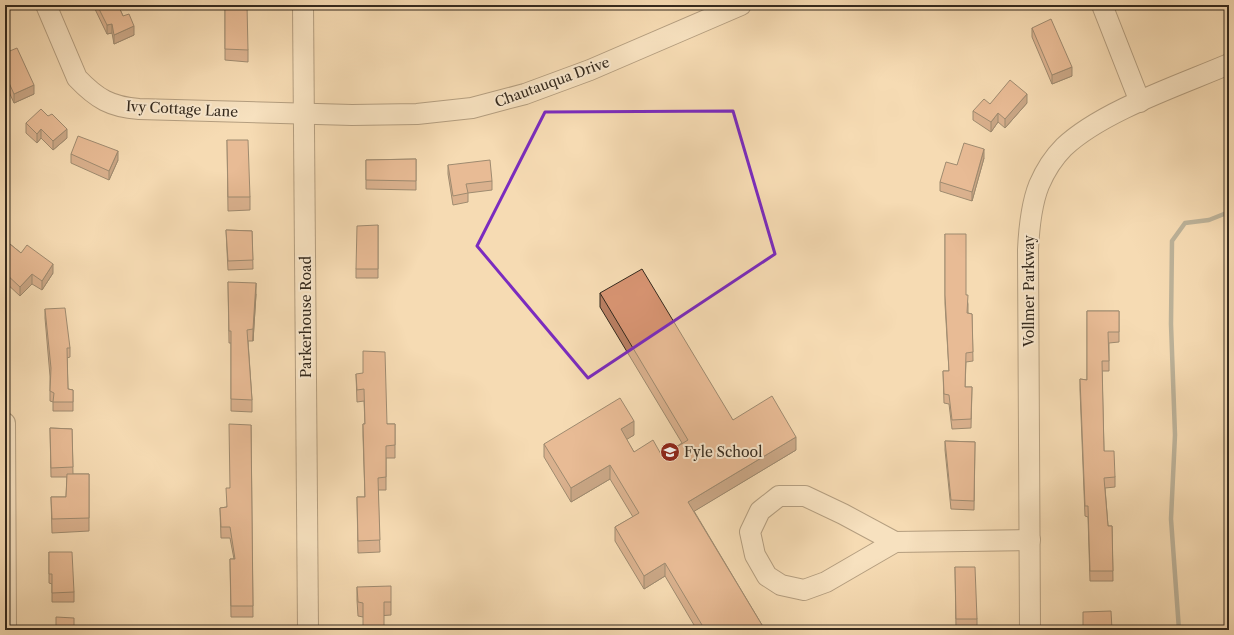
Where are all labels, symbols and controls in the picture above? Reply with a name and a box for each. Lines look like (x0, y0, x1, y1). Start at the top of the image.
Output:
street label: Chautauqua Drive (492, 53, 612, 111)
street label: Ivy Cottage Lane (125, 97, 239, 121)
street label: Vollmer Parkway (1020, 235, 1038, 348)
street label: Parkerhouse Road (297, 256, 315, 378)
school or university icon: Fyle School (659, 441, 681, 463)
place label: Fyle School (684, 443, 762, 461)

